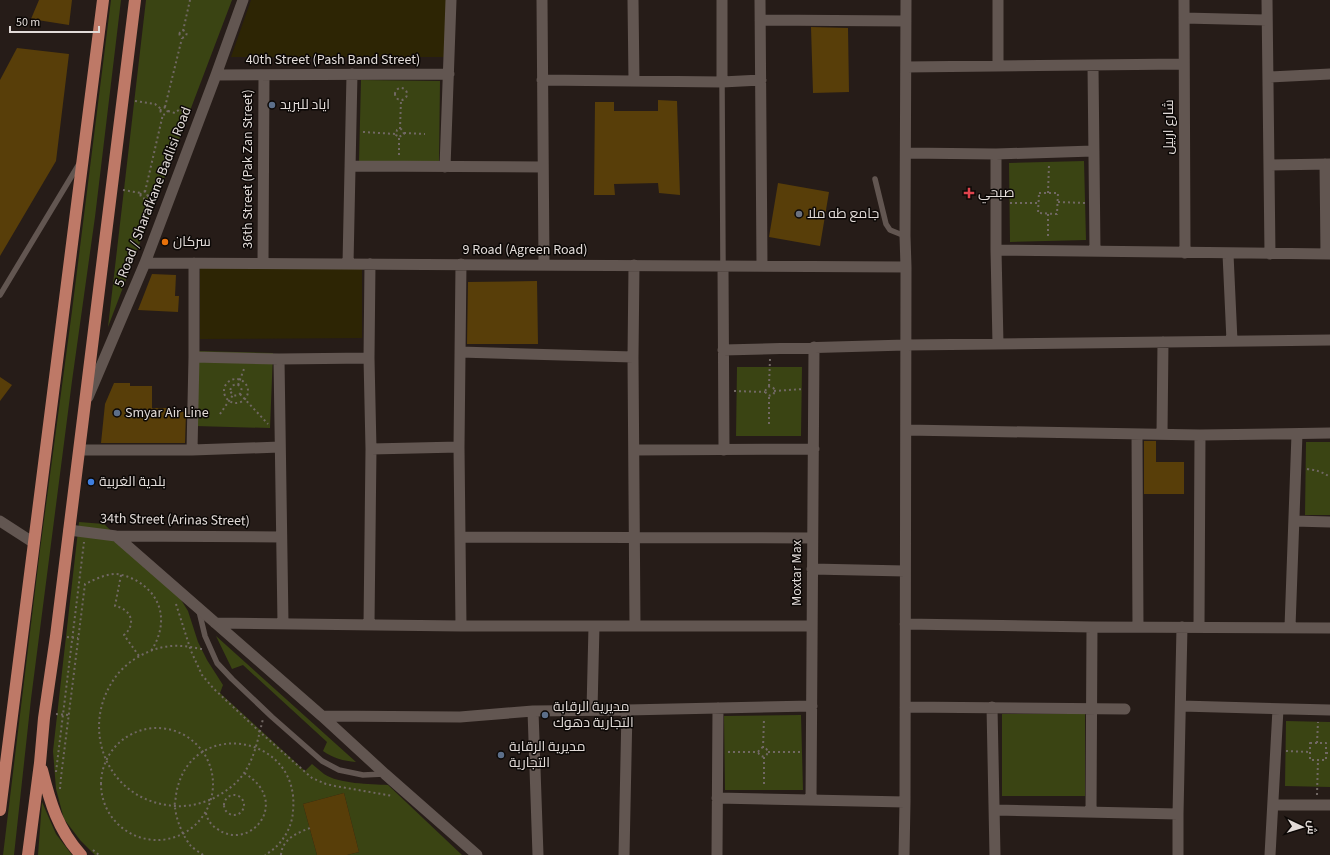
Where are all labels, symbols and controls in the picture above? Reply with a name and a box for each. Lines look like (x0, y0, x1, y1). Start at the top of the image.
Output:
scale bar (10, 8, 99, 34)
text: 50 m (16, 14, 40, 31)
street label: 40th Street (Pash Band Street) (246, 50, 420, 70)
street label: 36th Street (Pak Zan Street) (238, 89, 258, 249)
place label: اياد للبريد (280, 95, 330, 115)
street label: شارع اربيل (1159, 99, 1179, 155)
marker: اياد للبريد (267, 100, 277, 110)
street label: 5 Road / Sharafkane Badlisi Road (109, 104, 197, 290)
place label: صبحي (978, 183, 1014, 204)
marker: صبحي (963, 187, 975, 199)
place label: جامع طه ملا (807, 204, 879, 224)
marker: جامع طه ملا (794, 209, 804, 219)
place label: سركان (173, 232, 211, 252)
marker: سركان (160, 237, 170, 247)
street label: 9 Road (Agreen Road) (463, 240, 587, 260)
place label: Smyar Air Line (125, 403, 209, 423)
marker: Smyar Air Line (112, 408, 122, 418)
place label: بلدية الغربية (99, 472, 166, 492)
marker: بلدية الغربية (86, 477, 96, 487)
street label: 34th Street (Arinas Street) (100, 509, 250, 531)
street label: Moxtar Max (787, 539, 807, 606)
place label: مديرية الرقابة التجارية دهوك (553, 697, 634, 733)
marker: مديرية الرقابة التجارية دهوك (540, 710, 550, 720)
place label: مديرية الرقابة التجارية (509, 737, 585, 773)
marker: مديرية الرقابة التجارية (496, 750, 506, 760)
north arrow (1282, 807, 1322, 847)
text: ش (1304, 820, 1319, 835)

